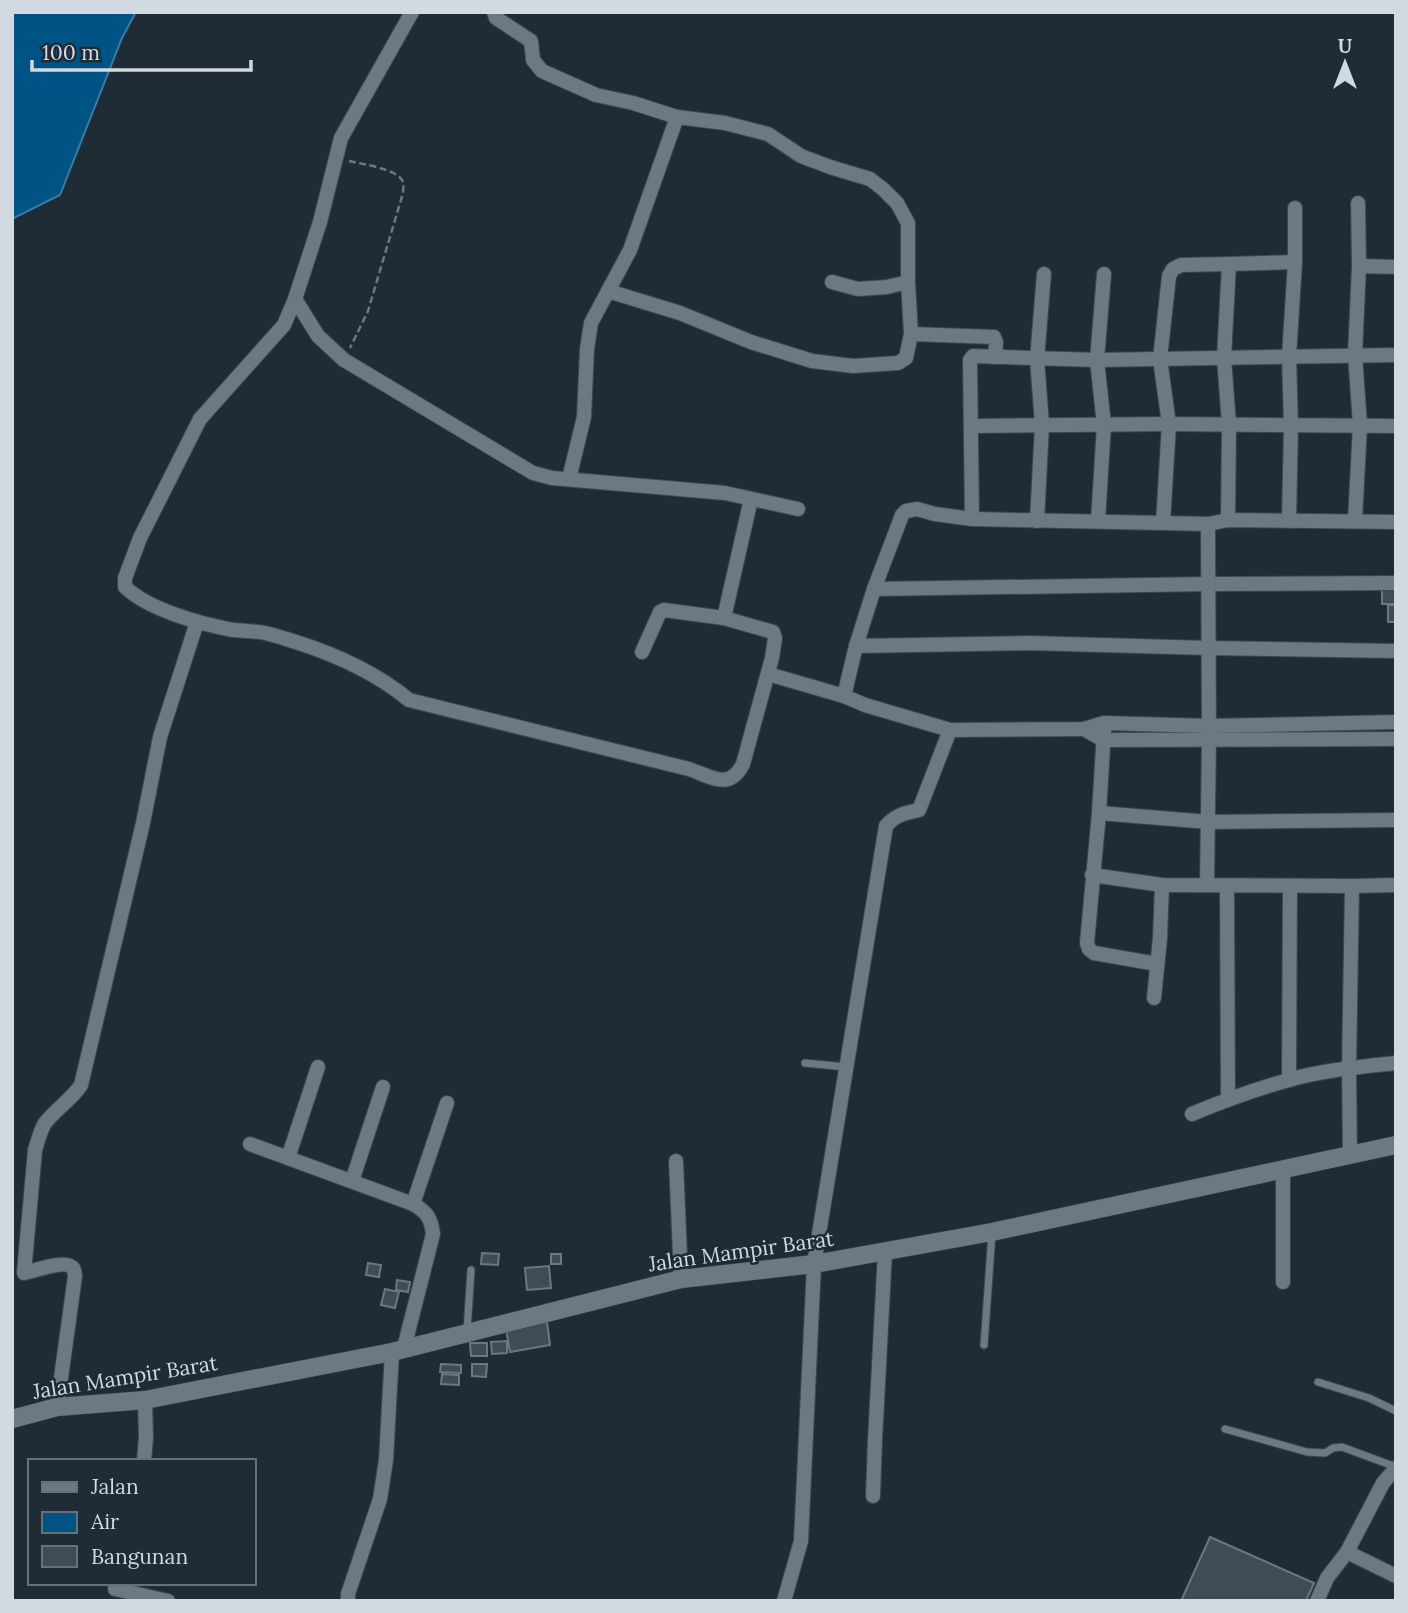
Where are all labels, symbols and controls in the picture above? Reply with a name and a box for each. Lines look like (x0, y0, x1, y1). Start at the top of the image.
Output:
scale bar (32, 28, 250, 72)
north arrow (1310, 28, 1380, 98)
text: U (1338, 34, 1352, 58)
text: 100 m (42, 39, 100, 66)
street label: Jalan Mampir Barat (646, 1225, 836, 1278)
street label: Jalan Mampir Barat (30, 1349, 220, 1405)
legend (28, 1459, 256, 1585)
text: Jalan (90, 1473, 139, 1500)
text: Air (90, 1508, 119, 1535)
text: Bangunan (91, 1543, 188, 1570)

